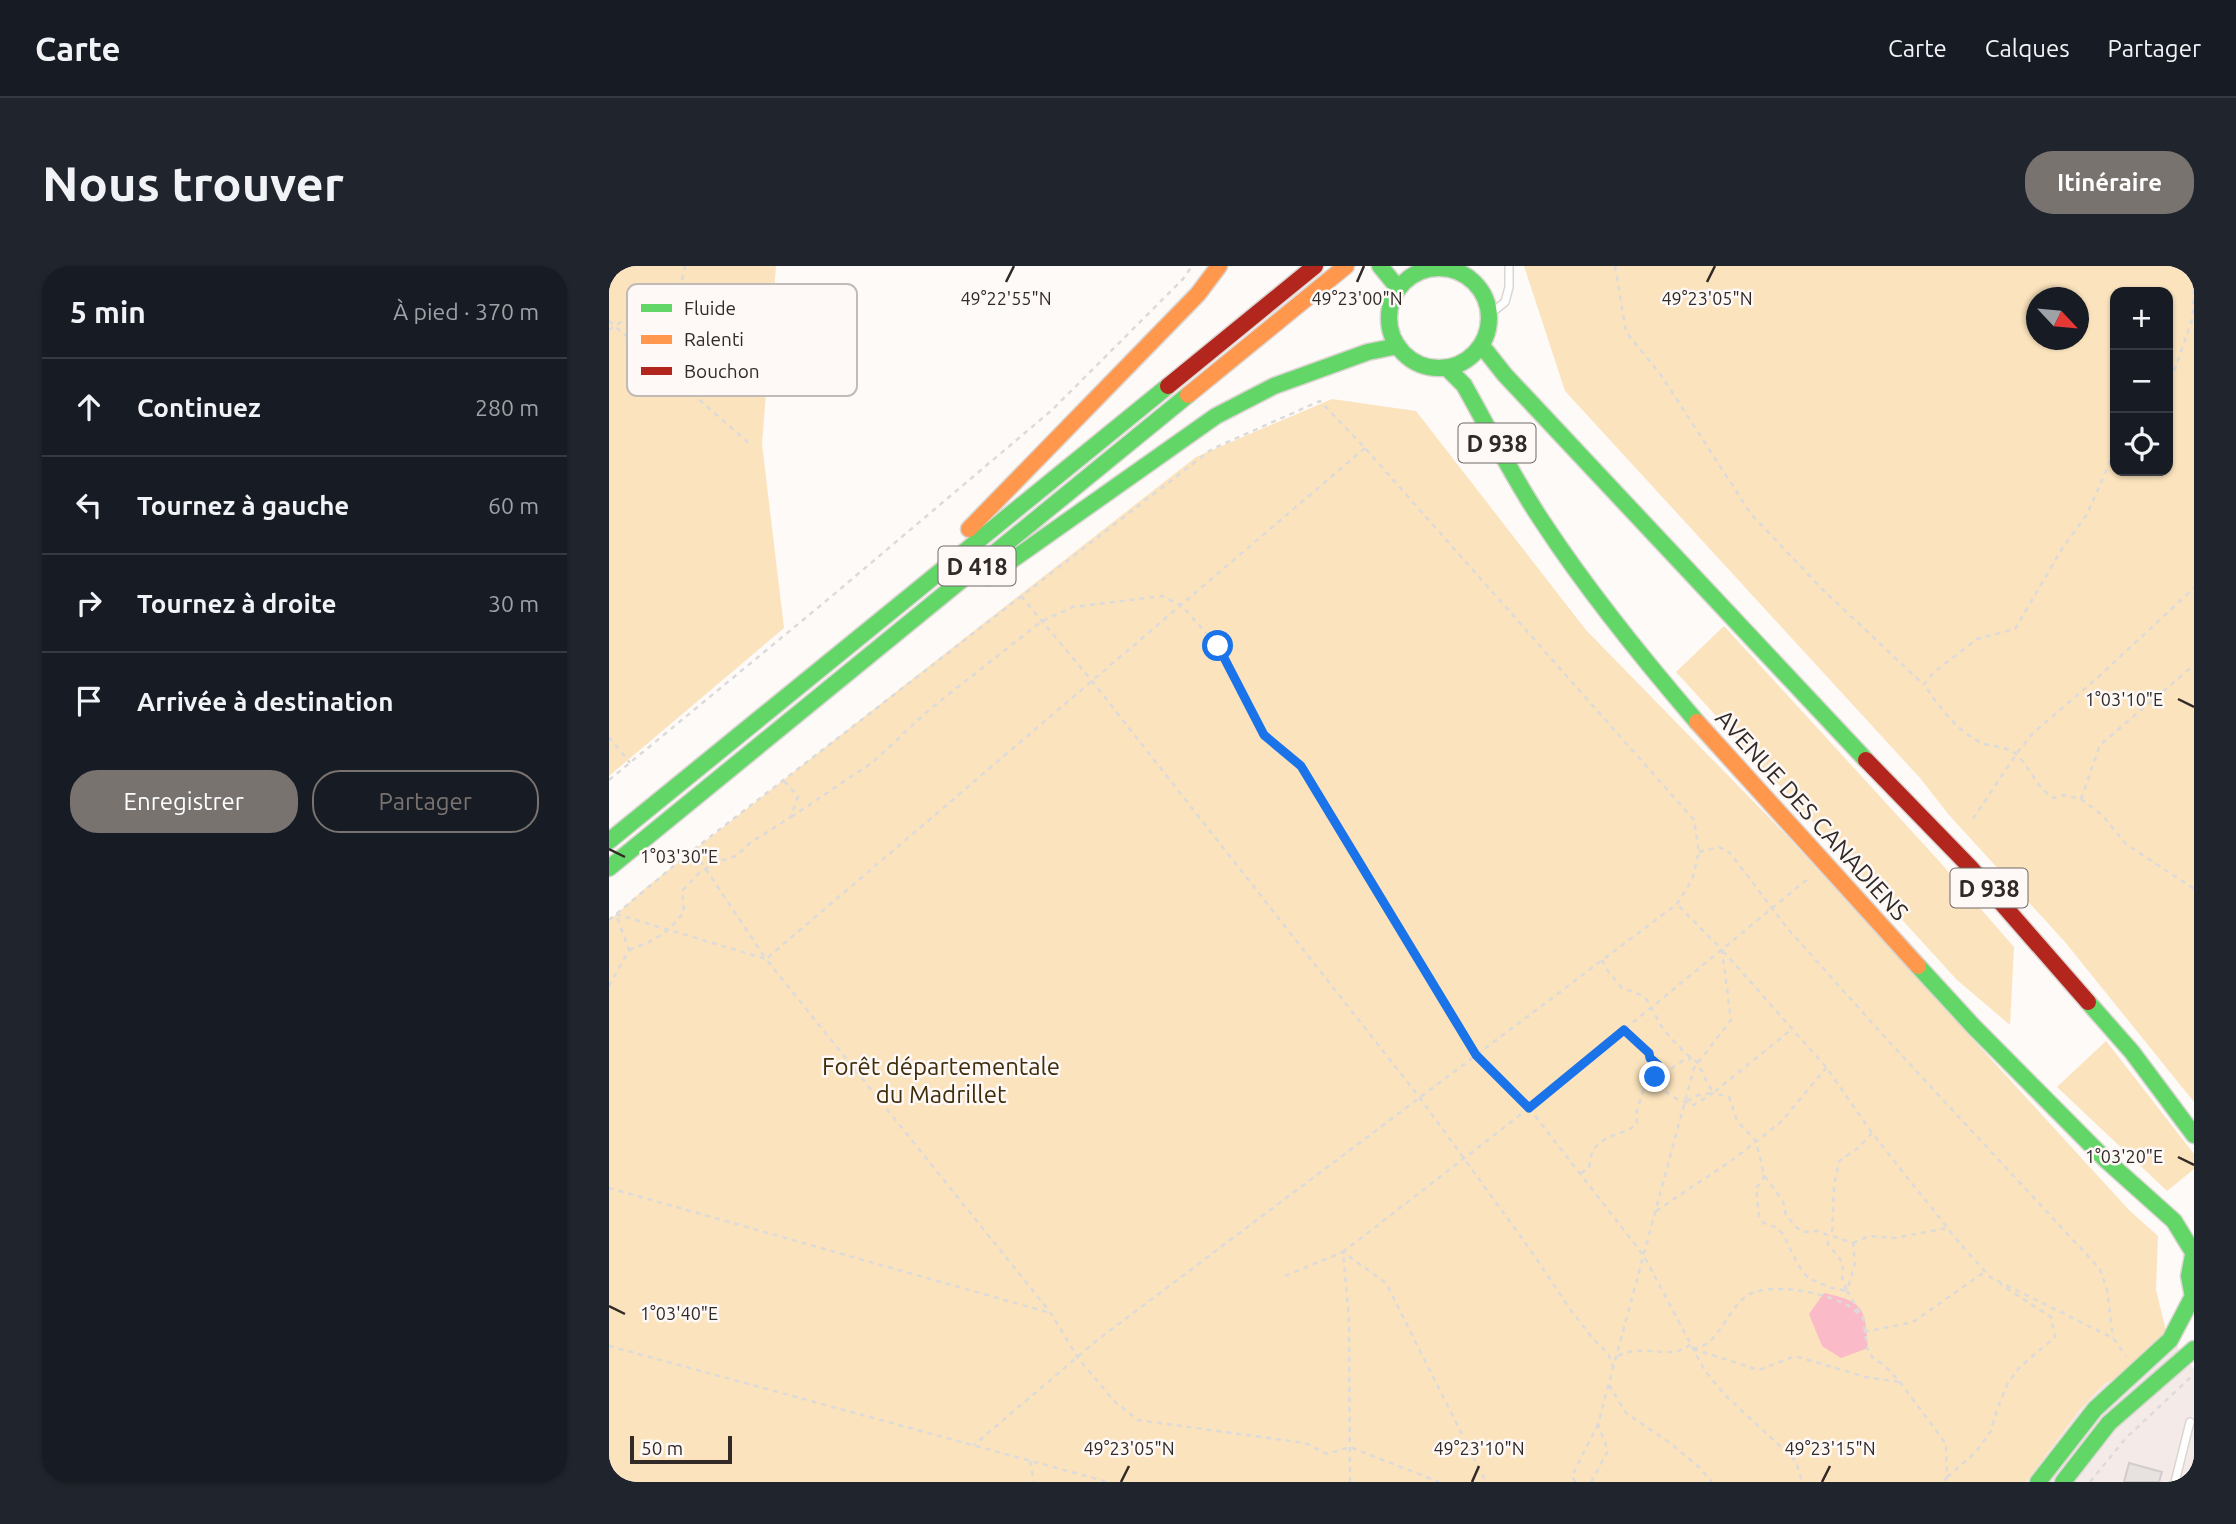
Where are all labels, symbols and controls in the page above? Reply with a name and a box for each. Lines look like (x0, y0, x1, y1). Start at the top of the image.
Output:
text: Carte (35, 30, 121, 67)
text: Carte (1888, 35, 1947, 62)
text: Calques (1985, 35, 2070, 62)
text: Partager (2108, 35, 2201, 62)
button: Itinéraire (2025, 151, 2194, 214)
text: Nous trouver (42, 155, 344, 210)
legend (627, 284, 857, 396)
north arrow (2026, 287, 2089, 350)
map controls (2110, 287, 2173, 476)
button: + (2110, 287, 2173, 350)
text: 49°22'55"N (960, 288, 1052, 308)
text: 49°23'00"N (1311, 288, 1403, 308)
text: 49°23'05"N (1661, 288, 1753, 308)
text: 5 min (70, 295, 146, 329)
text: Fluide (684, 297, 736, 319)
text: À pied · 370 m (393, 299, 539, 324)
text: Ralenti (684, 328, 744, 350)
button: − (2110, 350, 2173, 413)
text: Bouchon (684, 360, 760, 382)
icon: ahead (70, 388, 108, 426)
text: Continuez (137, 393, 261, 422)
text: 280 m (475, 395, 539, 420)
button: locate (2110, 413, 2173, 476)
road number: D 938 (1459, 424, 1535, 462)
icon: left (70, 486, 108, 524)
text: Tournez à gauche (137, 491, 349, 520)
text: 60 m (488, 493, 539, 518)
road number: D 418 (939, 546, 1015, 586)
icon: right (70, 584, 108, 622)
text: Tournez à droite (137, 589, 336, 618)
text: 30 m (488, 591, 539, 616)
route start (1202, 630, 1233, 661)
icon: arrive (70, 682, 108, 720)
text: Arrivée à destination (137, 687, 393, 716)
text: 1°03'10"E (2085, 689, 2163, 709)
street label: AVENUE DES CANADIENS (1710, 704, 1914, 926)
button: Enregistrer (70, 770, 298, 833)
button: Partager (312, 770, 539, 833)
text: 1°03'30"E (640, 846, 718, 866)
road number: D 938 (1951, 868, 2027, 908)
park label: Forêt départementale du Madrillet (822, 1053, 1060, 1108)
route end (1639, 1061, 1670, 1092)
text: 1°03'20"E (2085, 1146, 2163, 1166)
text: 1°03'40"E (640, 1303, 718, 1323)
scale bar (630, 1433, 731, 1465)
text: 50 m (641, 1437, 683, 1459)
text: 49°23'05"N (1083, 1438, 1175, 1458)
text: 49°23'10"N (1433, 1438, 1525, 1458)
text: 49°23'15"N (1784, 1438, 1876, 1458)

